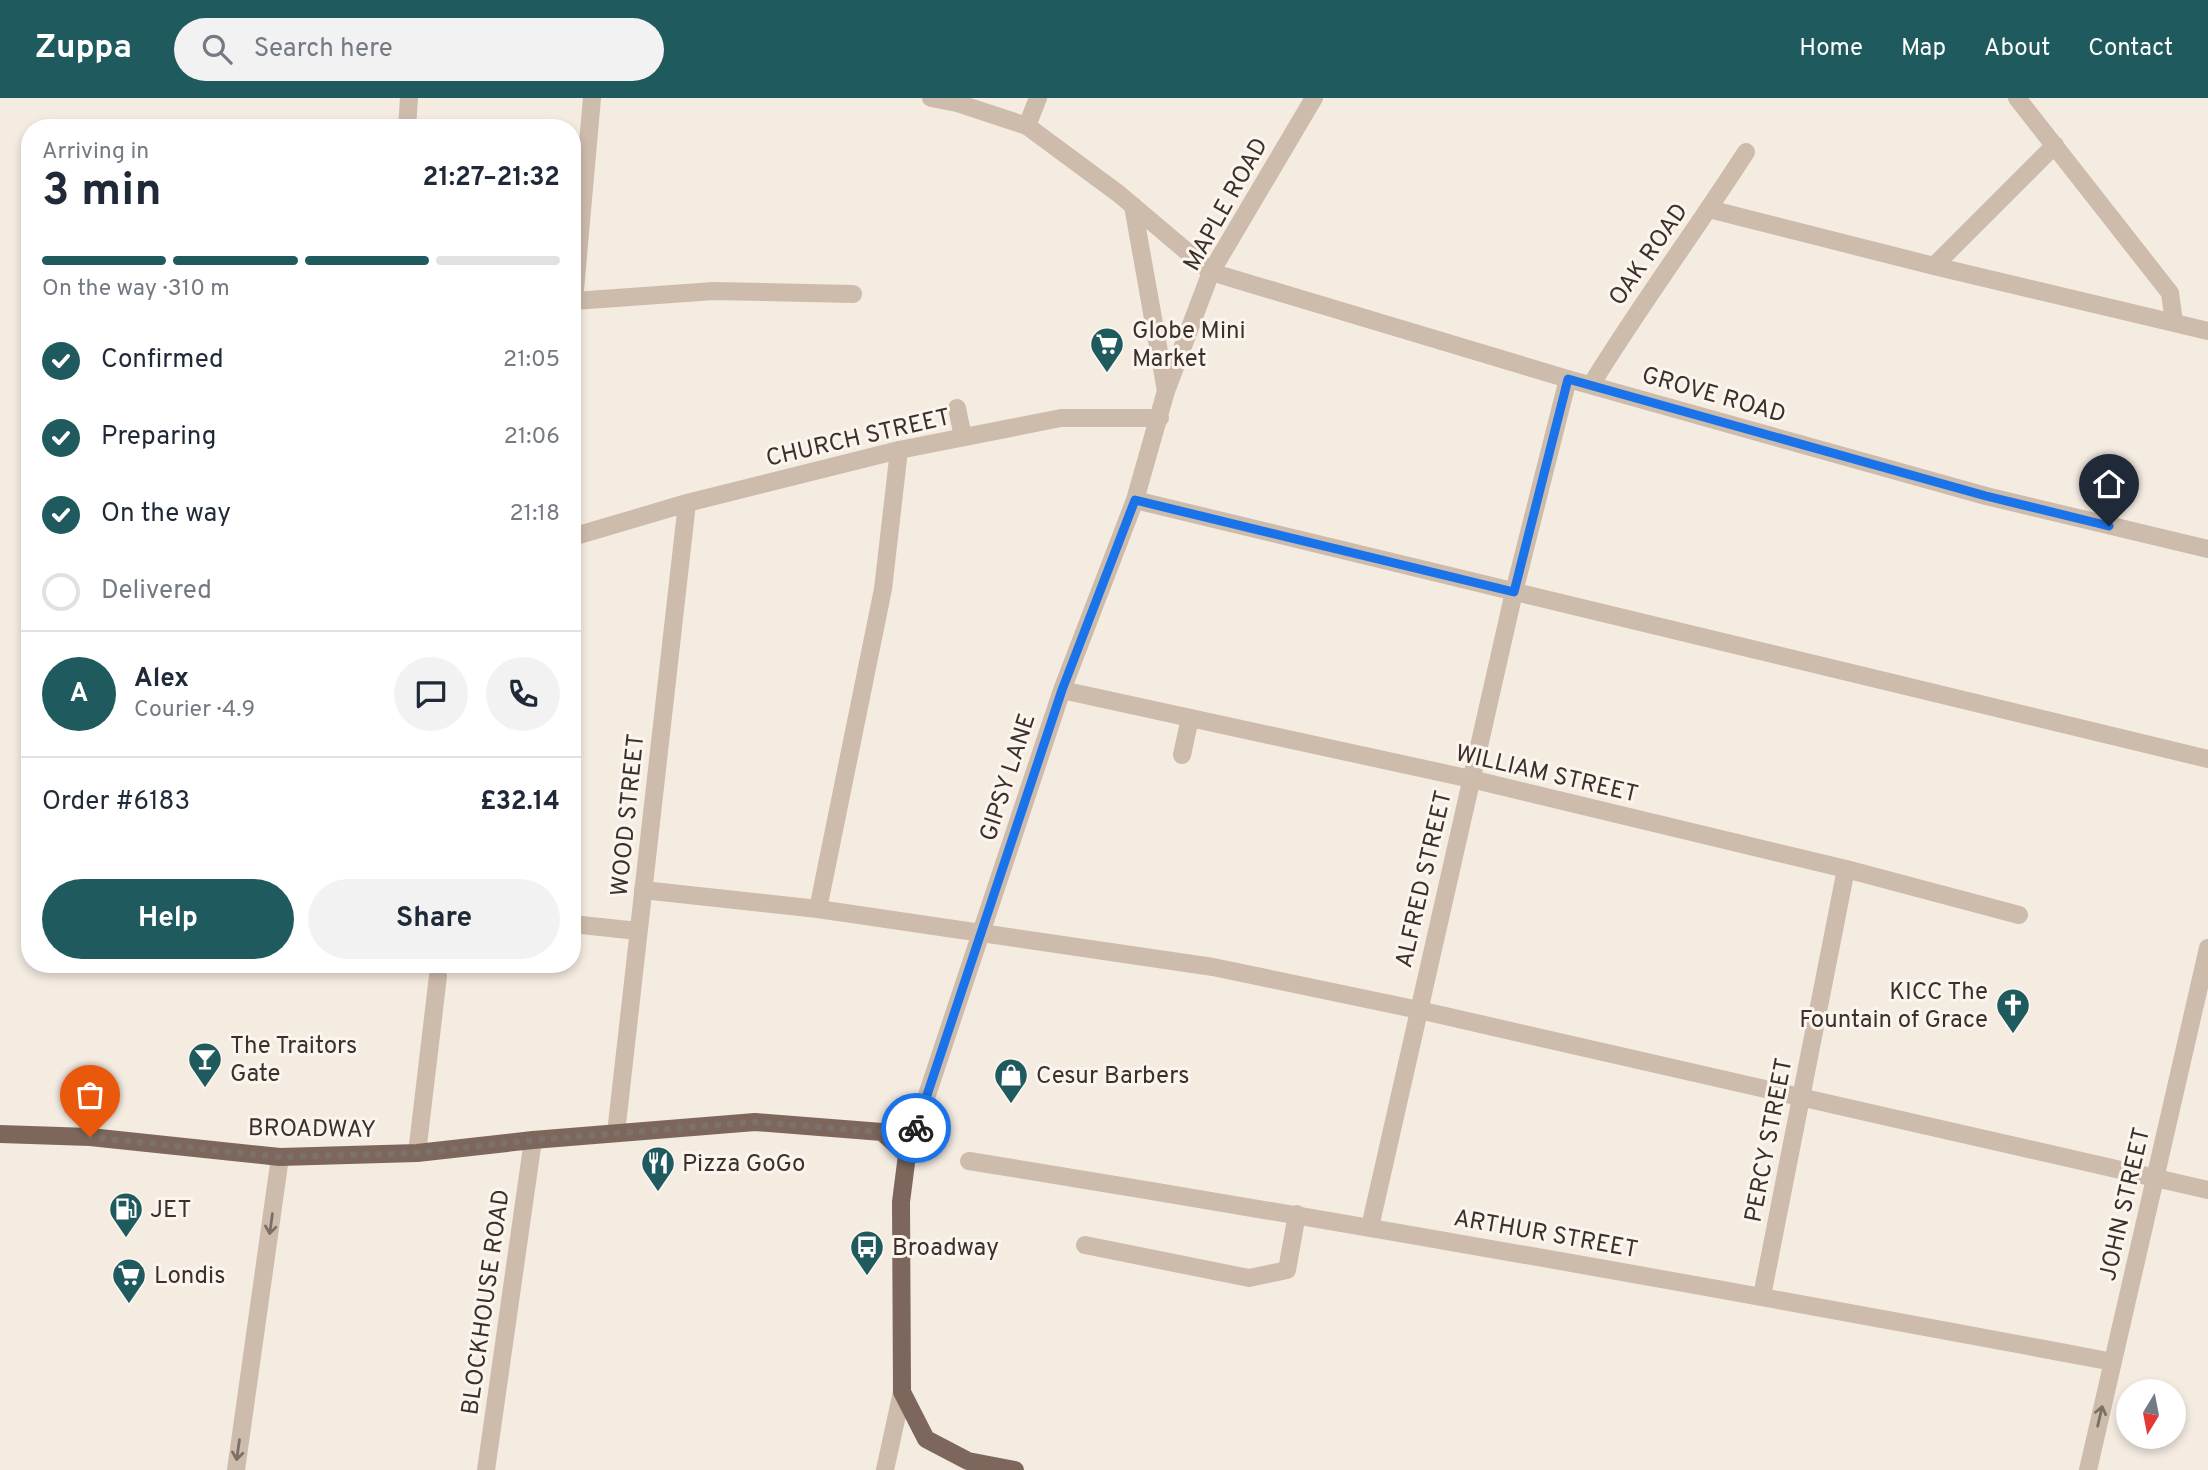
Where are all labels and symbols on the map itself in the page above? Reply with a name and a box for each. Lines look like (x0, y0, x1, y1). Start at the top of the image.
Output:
street label: MAPLE ROAD (1178, 133, 1276, 277)
street label: OAK ROAD (1603, 198, 1696, 312)
place label: Globe Mini Market (1132, 317, 1246, 375)
supermarket icon: Globe Mini Market (1088, 325, 1126, 374)
street label: GROVE ROAD (1638, 361, 1789, 431)
street label: CHURCH STREET (763, 403, 954, 475)
pin (2079, 454, 2139, 526)
street label: GIPSY LANE (974, 710, 1044, 845)
street label: WOOD STREET (606, 732, 652, 898)
street label: WILLIAM STREET (1452, 739, 1641, 811)
street label: ALFRED STREET (1390, 788, 1460, 971)
place label: KICC The Fountain of Grace (1799, 978, 1988, 1036)
church icon: KICC The Fountain of Grace (1994, 986, 2032, 1035)
place label: The Traitors Gate (230, 1032, 357, 1090)
bar icon: The Traitors Gate (186, 1040, 224, 1089)
shop icon: Cesur Barbers (992, 1056, 1030, 1105)
street label: PERCY STREET (1739, 1056, 1801, 1225)
place label: Cesur Barbers (1036, 1062, 1189, 1092)
pin (60, 1065, 120, 1137)
courier (881, 1093, 951, 1163)
street label: BROADWAY (248, 1114, 376, 1146)
street label: JOHN STREET (2094, 1125, 2158, 1284)
restaurant icon: Pizza GoGo (639, 1144, 677, 1193)
place label: Pizza GoGo (682, 1150, 805, 1180)
street label: BLOCKHOUSE ROAD (456, 1188, 518, 1417)
fuel station icon: JET (107, 1190, 145, 1239)
place label: JET (150, 1196, 191, 1226)
street label: ARTHUR STREET (1451, 1204, 1640, 1266)
one-way arrow (264, 1213, 277, 1235)
bus stop icon: Broadway (848, 1228, 886, 1277)
place label: Broadway (892, 1234, 999, 1264)
supermarket icon: Londis (110, 1256, 148, 1305)
place label: Londis (154, 1262, 225, 1292)
north arrow (2116, 1379, 2186, 1449)
one-way arrow (2094, 1405, 2108, 1428)
one-way arrow (232, 1438, 245, 1461)

